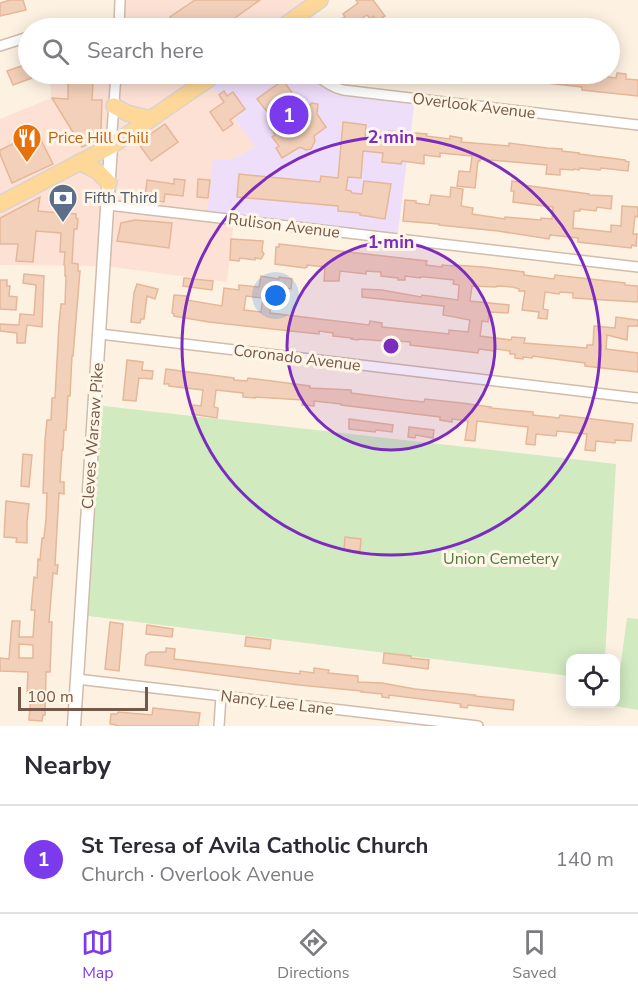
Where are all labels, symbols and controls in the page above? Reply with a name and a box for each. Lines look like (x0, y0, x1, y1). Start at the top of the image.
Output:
search box (18, 18, 620, 84)
icon: search (39, 35, 72, 68)
text: Search here (87, 36, 204, 66)
street label: Overlook Avenue (411, 88, 537, 124)
pin: 1 (270, 92, 308, 138)
restaurant icon: Price Hill Chili (11, 122, 43, 164)
text: 2 min (368, 125, 414, 149)
place label: Price Hill Chili (48, 127, 149, 149)
bank icon: Fifth Third (47, 182, 79, 224)
place label: Fifth Third (84, 187, 158, 209)
street label: Rulison Avenue (227, 208, 341, 244)
text: 1 min (368, 230, 414, 254)
your location (261, 281, 290, 310)
centre of rings (381, 336, 401, 356)
street label: Coronado Avenue (232, 339, 362, 377)
street label: Cleves Warsaw Pike (77, 362, 109, 510)
park label: Union Cemetery (443, 548, 560, 570)
map controls (566, 654, 620, 708)
button: locate (566, 654, 620, 708)
scale bar (18, 684, 148, 712)
street label: Nancy Lee Lane (219, 685, 335, 721)
text: 100 m (27, 686, 74, 708)
text: Nearby (24, 748, 111, 783)
text: St Teresa of Avila Catholic Church (81, 831, 428, 861)
text: 1 (38, 846, 50, 873)
text: 140 m (556, 846, 614, 873)
text: Church · Overlook Avenue (81, 861, 314, 888)
tab: Map (81, 926, 114, 984)
tab: Directions (277, 926, 349, 984)
tab: Saved (512, 926, 557, 984)

